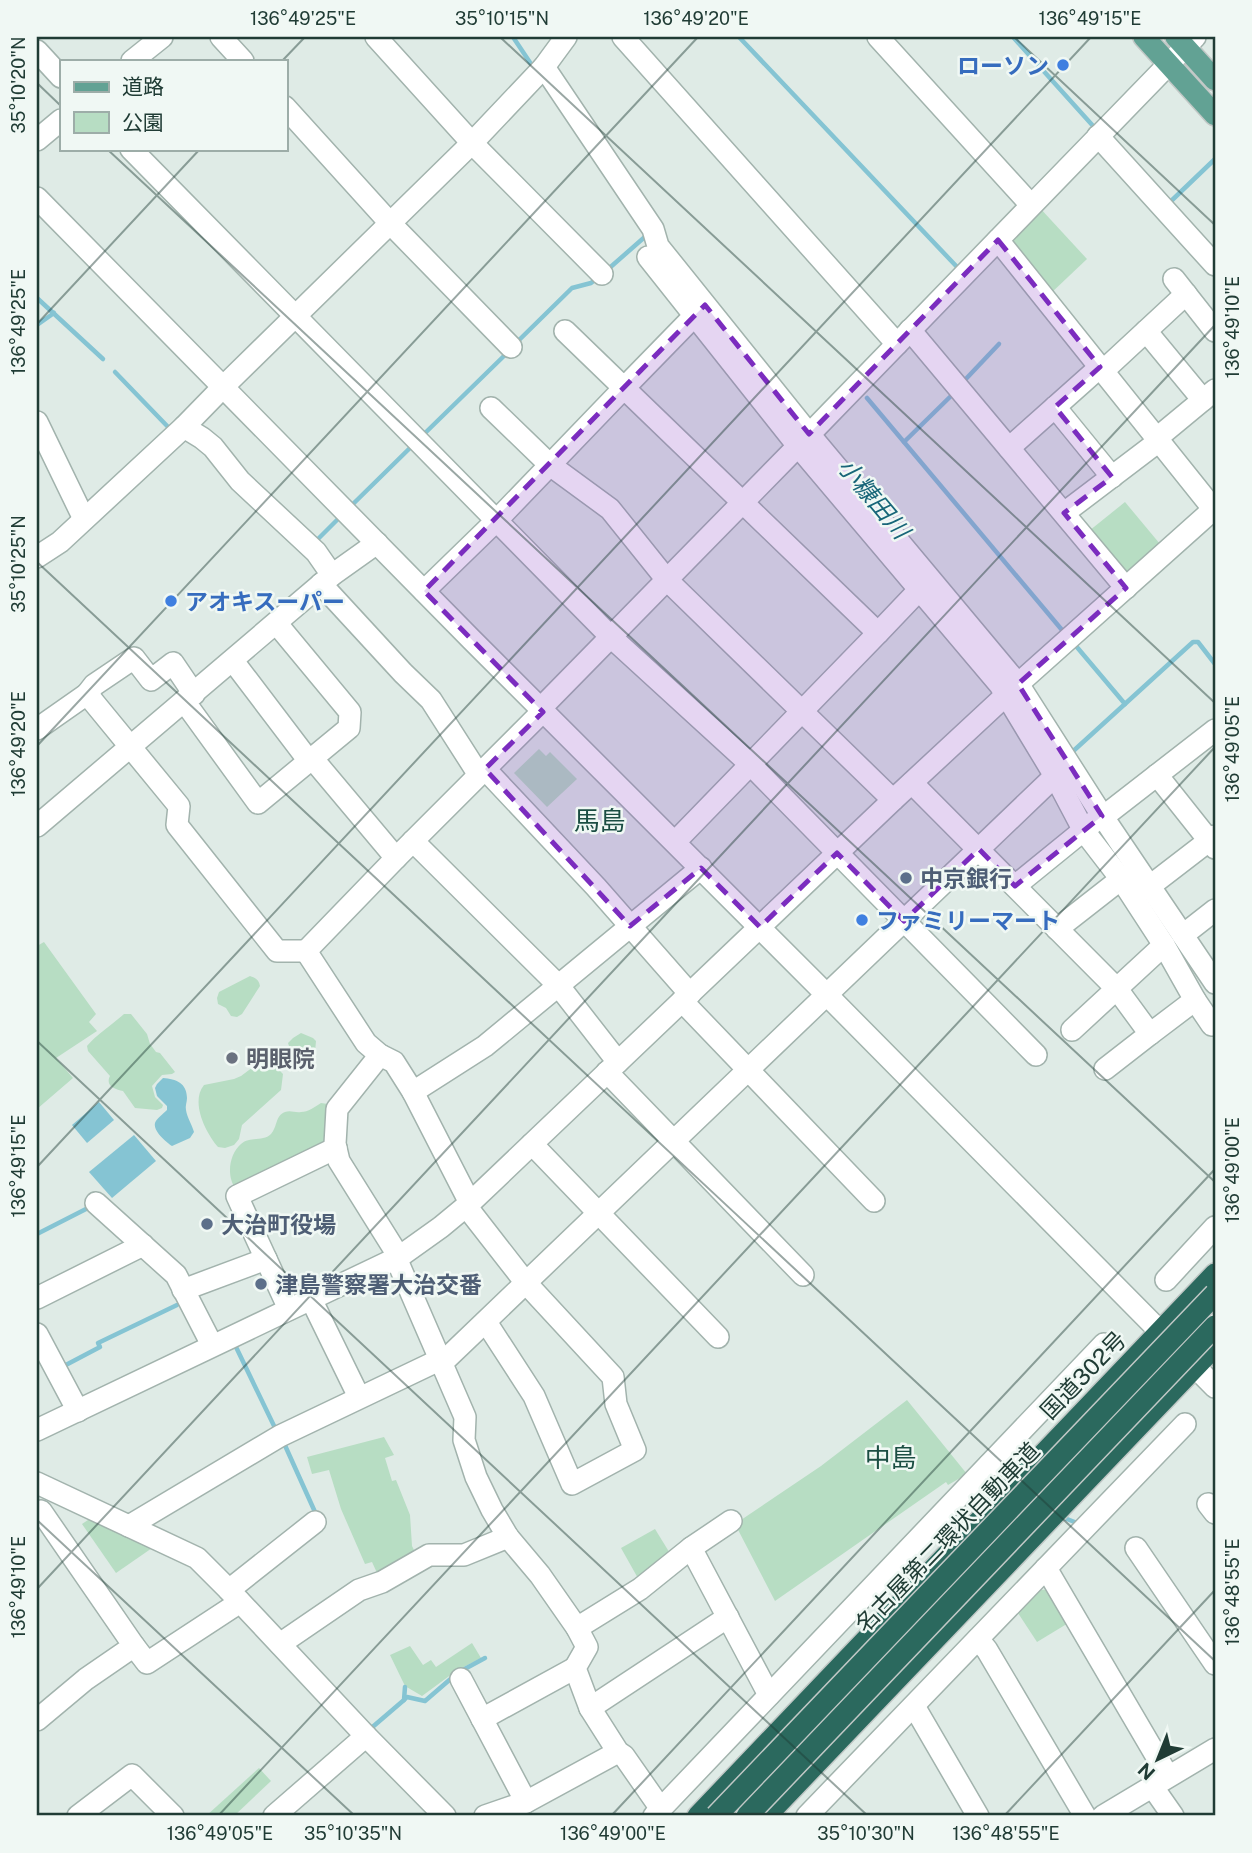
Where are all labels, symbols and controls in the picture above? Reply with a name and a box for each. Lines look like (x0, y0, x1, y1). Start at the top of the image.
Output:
text: 136°49'25"E (250, 8, 356, 29)
text: 35°10'15"N (455, 8, 549, 29)
text: 136°49'20"E (643, 8, 749, 29)
text: 136°49'15"E (1039, 8, 1141, 29)
text: 35°10'20"N (8, 37, 29, 134)
place label: ローソン (957, 52, 1049, 79)
marker: ローソン (1055, 57, 1071, 73)
legend (60, 60, 287, 150)
text: 道路 (122, 74, 164, 99)
text: 公園 (122, 110, 164, 135)
text: 136°49'25"E (8, 269, 29, 375)
text: 136°49'10"E (1222, 276, 1243, 378)
water label: 小糠田川 (832, 452, 918, 546)
text: 35°10'25"N (8, 515, 29, 613)
place label: アオキスーパー (185, 588, 345, 615)
marker: アオキスーパー (163, 593, 179, 609)
text: 136°49'20"E (8, 691, 29, 797)
text: 136°49'05"E (1222, 696, 1243, 802)
district label: 馬島 (574, 805, 626, 836)
place label: 中京銀行 (920, 865, 1012, 892)
marker: 中京銀行 (898, 870, 914, 886)
place label: ファミリーマート (876, 907, 1060, 934)
marker: ファミリーマート (854, 912, 870, 928)
place label: 明眼院 (246, 1045, 315, 1072)
marker: 明眼院 (224, 1050, 240, 1066)
text: 136°49'15"E (8, 1115, 29, 1217)
text: 136°49'00"E (1222, 1117, 1243, 1223)
place label: 大治町役場 (221, 1211, 336, 1238)
marker: 大治町役場 (199, 1216, 215, 1232)
place label: 津島警察署大治交番 (275, 1271, 482, 1298)
marker: 津島警察署大治交番 (253, 1276, 269, 1292)
street label: 国道302号 (1035, 1326, 1131, 1424)
street label: 名古屋第二環状自動車道 (849, 1437, 1045, 1637)
district label: 中島 (865, 1442, 917, 1473)
text: 136°49'10"E (8, 1536, 29, 1638)
text: 136°48'55"E (1222, 1538, 1243, 1646)
north arrow (1122, 1724, 1192, 1794)
text: N (1133, 1758, 1159, 1785)
text: 136°49'05"E (167, 1823, 273, 1844)
text: 35°10'35"N (304, 1823, 402, 1844)
text: 136°49'00"E (560, 1823, 666, 1844)
text: 35°10'30"N (817, 1823, 915, 1844)
text: 136°48'55"E (952, 1823, 1060, 1844)

